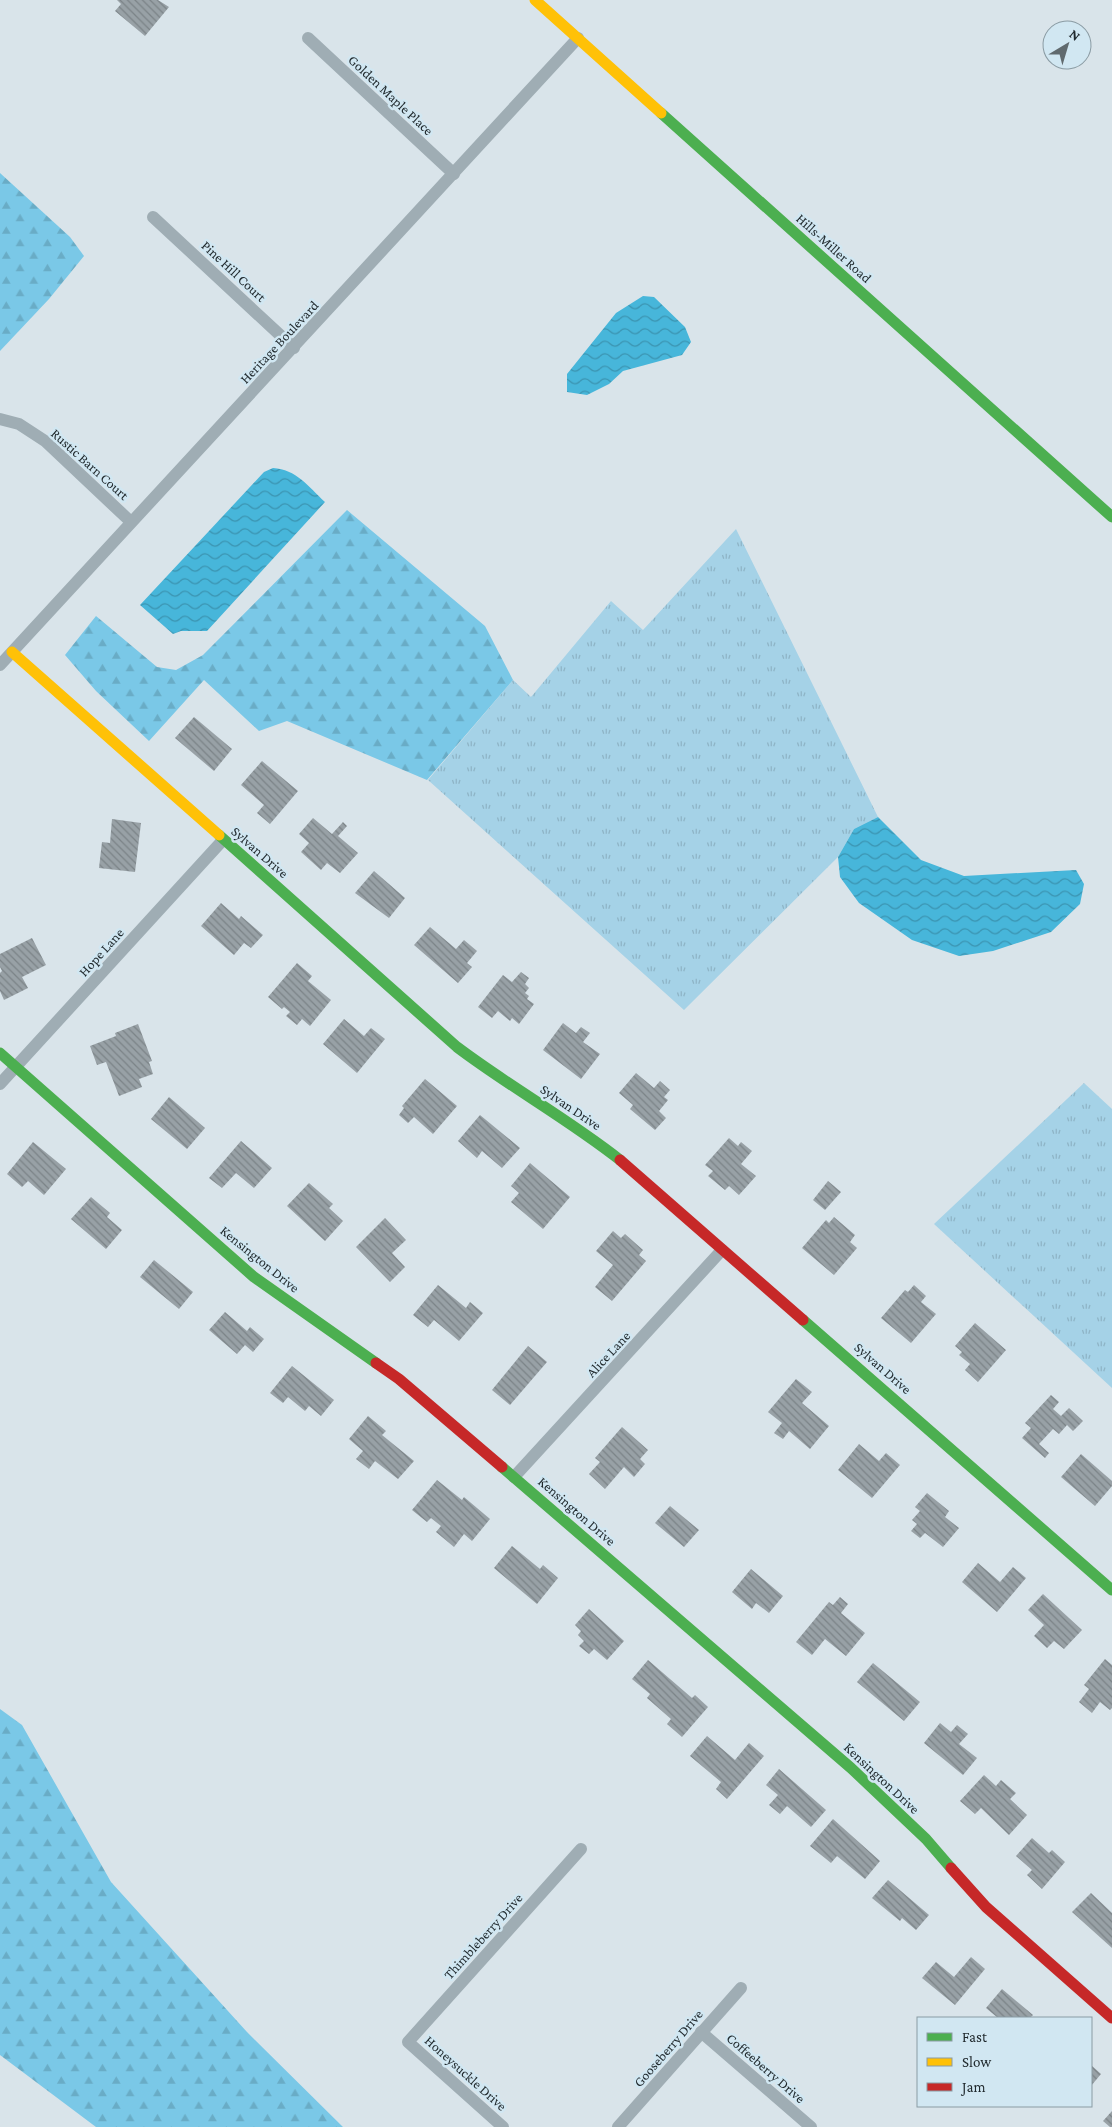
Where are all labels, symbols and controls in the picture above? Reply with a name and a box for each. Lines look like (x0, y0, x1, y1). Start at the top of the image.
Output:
north arrow (1042, 20, 1092, 70)
text: N (1066, 26, 1084, 44)
street label: Golden Maple Place (345, 52, 437, 138)
street label: Hills-Miller Road (793, 210, 875, 286)
street label: Pine Hill Court (199, 237, 270, 305)
street label: Heritage Boulevard (237, 297, 322, 387)
street label: Rustic Barn Court (48, 425, 132, 503)
street label: Sylvan Drive (228, 823, 292, 881)
street label: Hope Lane (75, 925, 127, 979)
street label: Sylvan Drive (538, 1081, 604, 1133)
street label: Kensington Drive (217, 1222, 303, 1296)
street label: Alice Lane (583, 1328, 633, 1380)
street label: Sylvan Drive (851, 1339, 915, 1397)
street label: Kensington Drive (535, 1473, 619, 1549)
street label: Kensington Drive (841, 1739, 923, 1817)
street label: Thimbleberry Drive (440, 1890, 526, 1982)
street label: Gooseberry Drive (630, 2006, 706, 2090)
legend (917, 2017, 1092, 2107)
text: Fast (962, 2029, 988, 2045)
street label: Coffeeberry Drive (724, 2030, 808, 2106)
street label: Honeysuckle Drive (422, 2032, 510, 2114)
text: Slow (962, 2054, 992, 2070)
text: Jam (960, 2079, 985, 2096)

